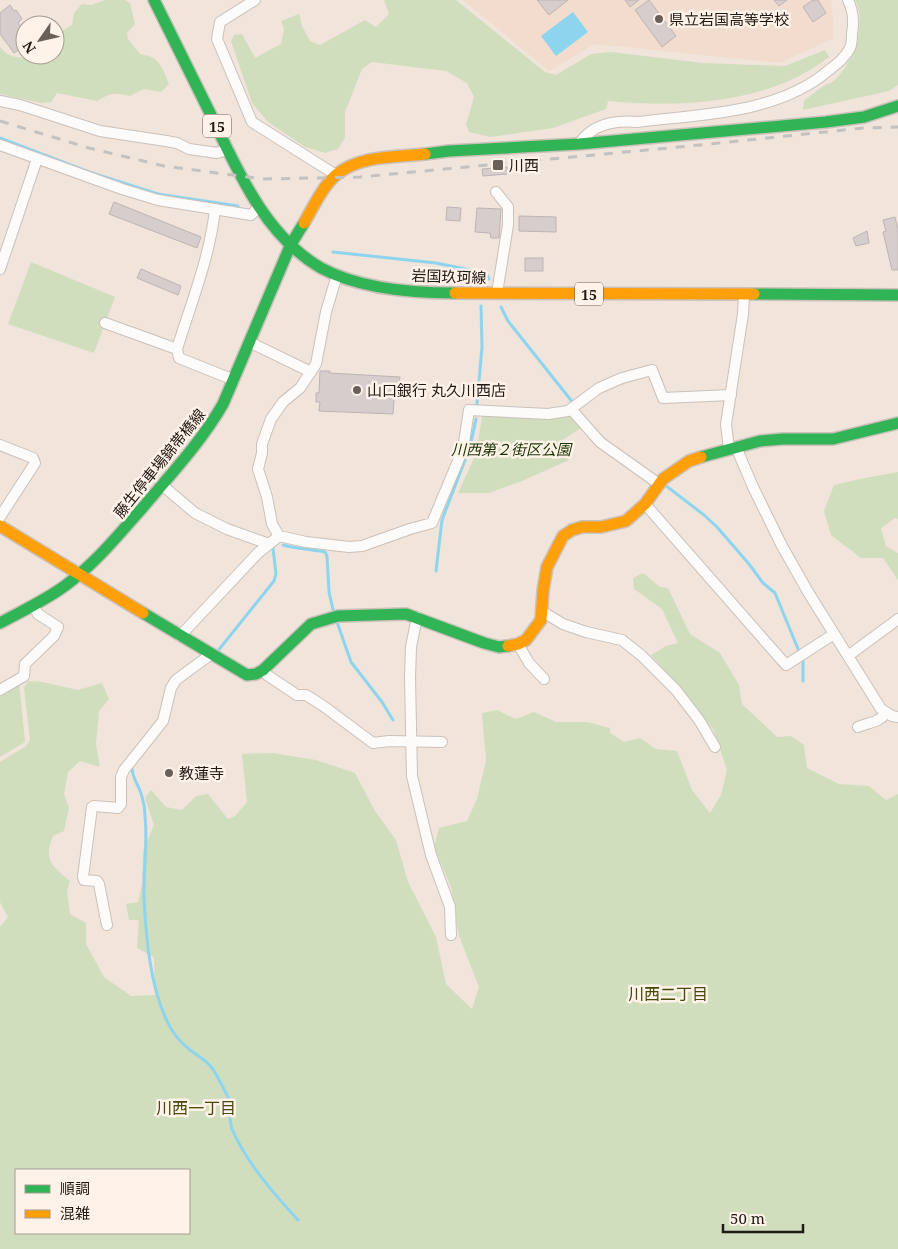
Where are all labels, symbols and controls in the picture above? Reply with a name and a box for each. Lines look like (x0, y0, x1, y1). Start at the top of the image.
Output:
place label: 県立岩国高等学校 (669, 9, 789, 29)
marker: 県立岩国高等学校 (653, 13, 665, 25)
north arrow (15, 15, 65, 65)
text: N (18, 38, 40, 57)
road number: 15 (203, 114, 231, 138)
place label: 川西 (509, 155, 539, 175)
marker: 川西 (491, 158, 505, 172)
street label: 岩国玖珂線 (411, 265, 487, 287)
road number: 15 (575, 282, 603, 306)
place label: 山口銀行 丸久川西店 (367, 380, 506, 400)
marker: 山口銀行 丸久川西店 (351, 384, 363, 396)
street label: 藤生停車場錦帯橋線 (109, 404, 209, 522)
park label: 川西第２街区公園 (451, 439, 573, 459)
place label: 教蓮寺 (179, 763, 224, 783)
marker: 教蓮寺 (163, 767, 175, 779)
district label: 川西二丁目 (628, 983, 708, 1005)
district label: 川西一丁目 (156, 1097, 236, 1119)
legend (15, 1169, 190, 1234)
text: 順調 (60, 1178, 90, 1198)
scale bar (723, 1202, 803, 1234)
text: 混雑 (60, 1203, 90, 1223)
text: 50 m (730, 1208, 765, 1228)

